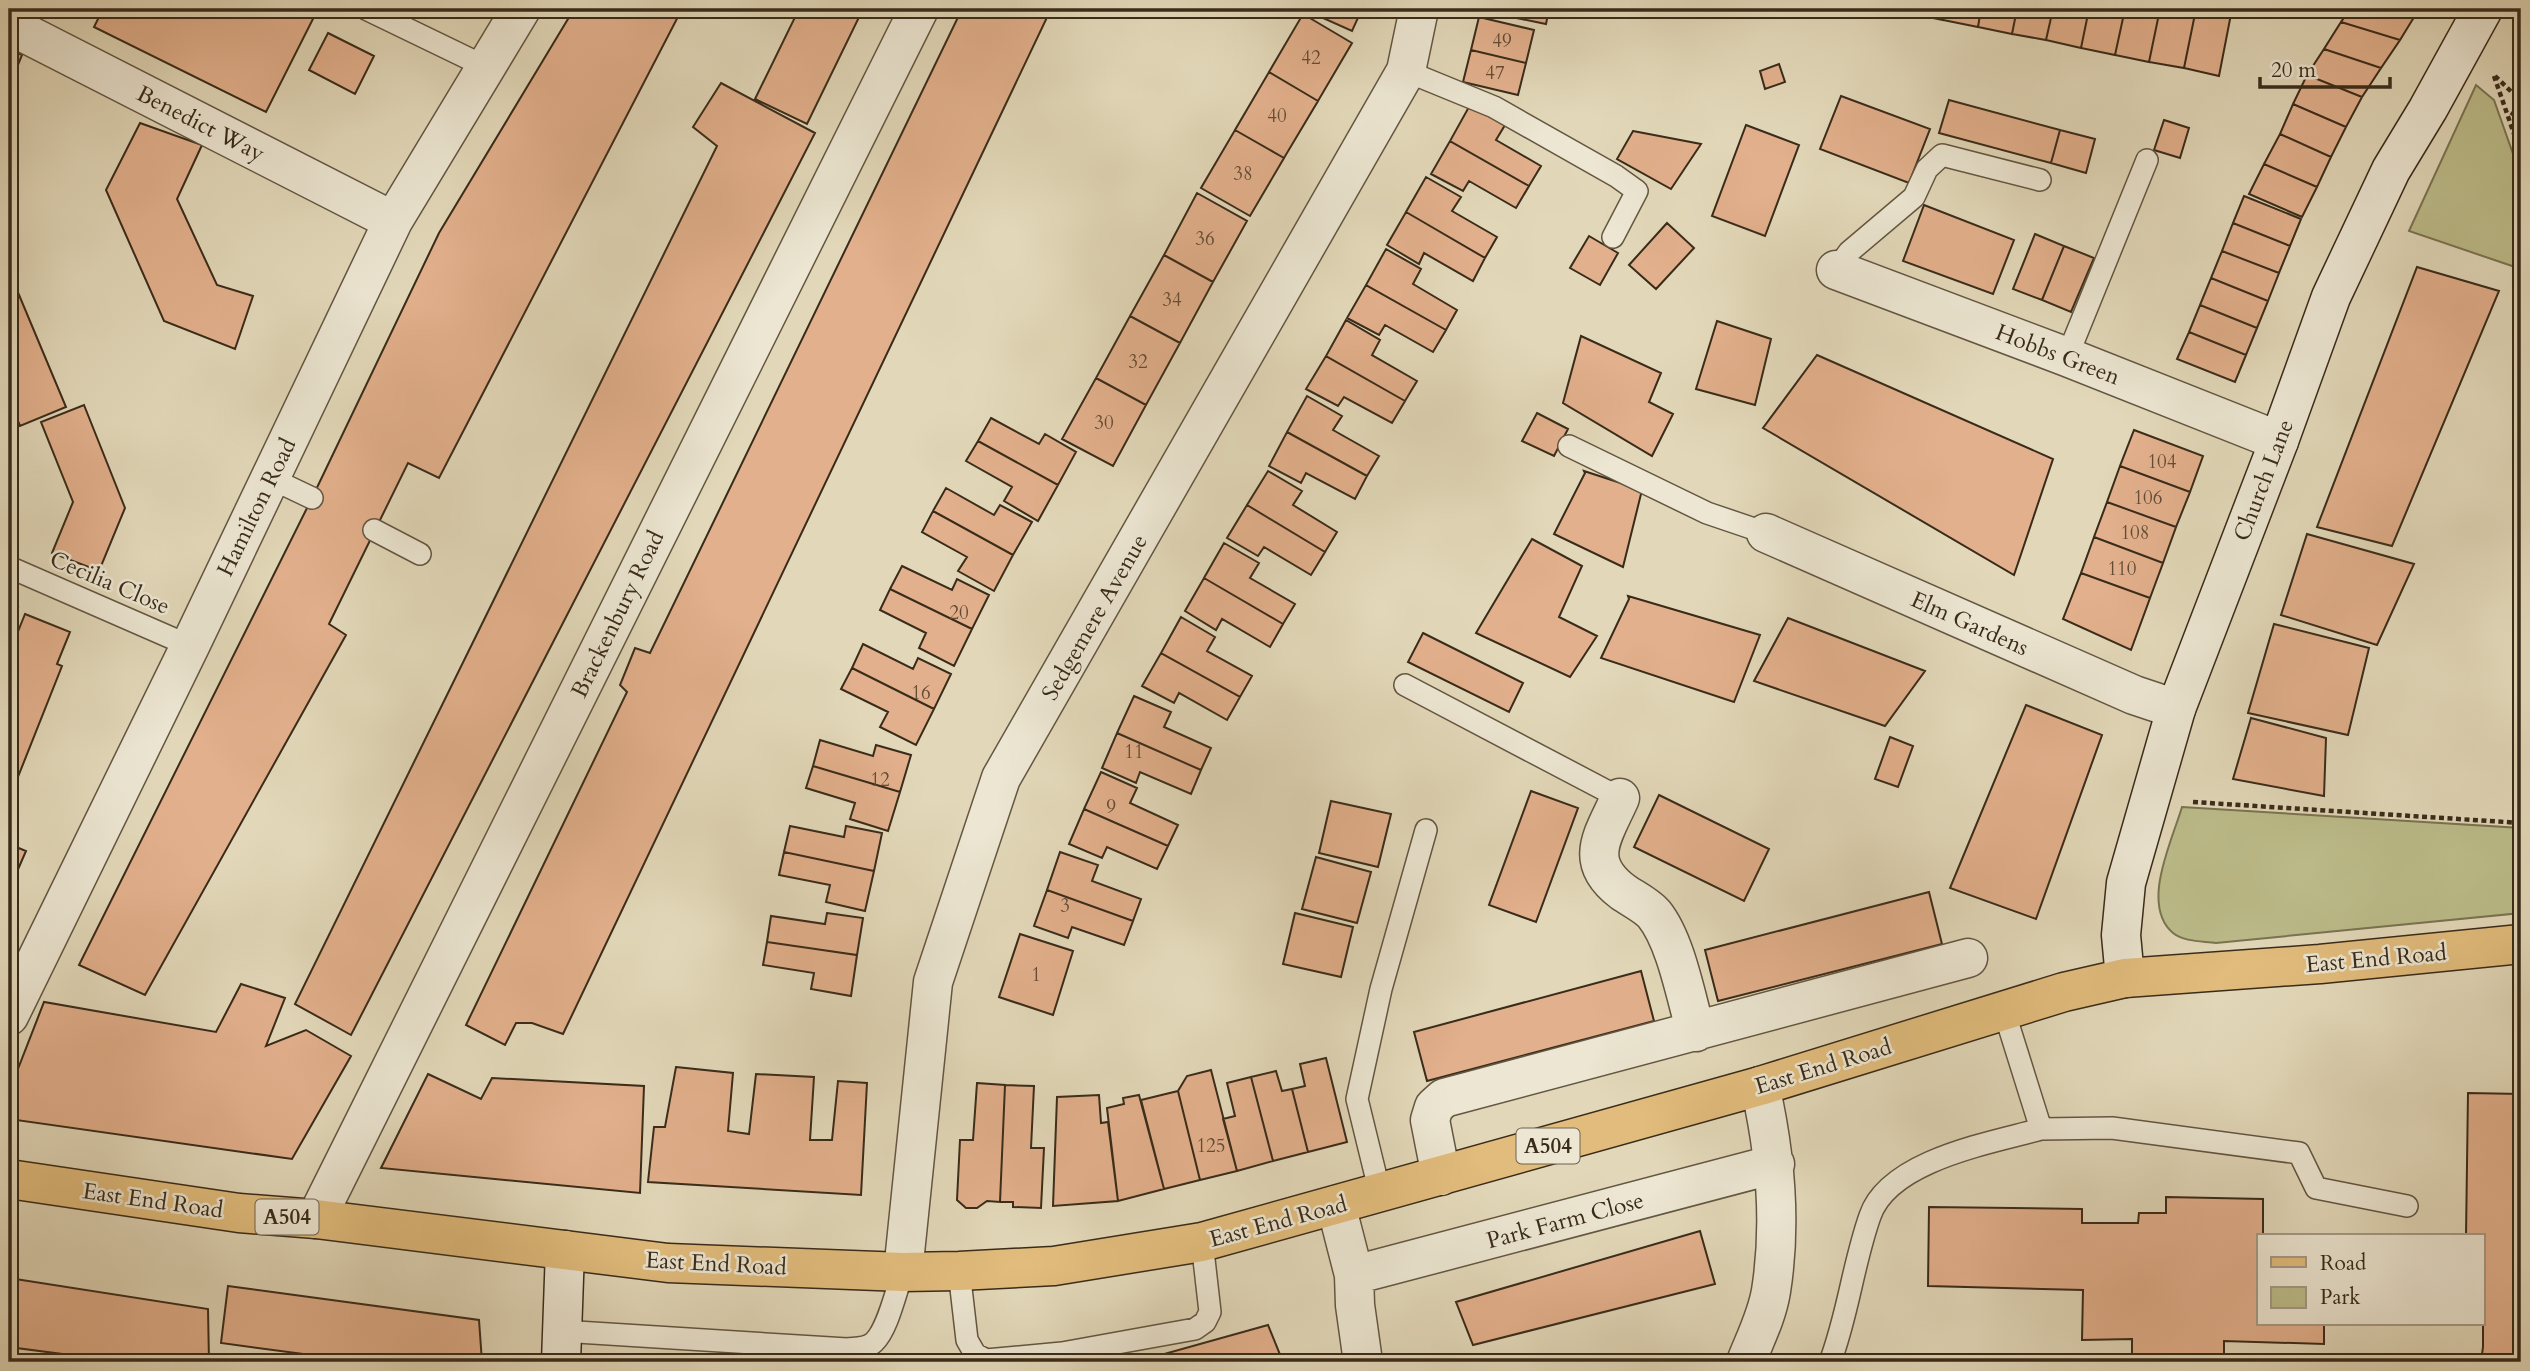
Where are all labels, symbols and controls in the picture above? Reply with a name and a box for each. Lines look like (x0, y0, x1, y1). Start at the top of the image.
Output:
house number: 49 (1492, 28, 1512, 54)
house number: 42 (1301, 45, 1321, 71)
scale bar (2260, 46, 2390, 90)
text: 20 m (2271, 56, 2316, 85)
house number: 47 (1485, 60, 1505, 86)
street label: Benedict Way (131, 78, 270, 169)
house number: 40 (1267, 103, 1287, 129)
house number: 38 (1233, 161, 1253, 187)
house number: 36 (1195, 226, 1215, 252)
house number: 34 (1162, 287, 1182, 313)
street label: Hobbs Green (1991, 317, 2124, 392)
house number: 32 (1128, 349, 1148, 375)
house number: 30 (1094, 410, 1114, 436)
street label: Church Lane (2226, 415, 2301, 545)
street label: Hamilton Road (210, 432, 304, 582)
house number: 104 (2147, 449, 2177, 475)
house number: 106 (2133, 485, 2163, 511)
house number: 108 (2120, 520, 2150, 546)
street label: Brackenbury Road (564, 525, 672, 703)
street label: Sedgemere Avenue (1034, 529, 1155, 706)
street label: Cecilia Close (45, 543, 175, 622)
house number: 110 (2107, 556, 2137, 582)
street label: Elm Gardens (1906, 584, 2034, 663)
house number: 20 (949, 600, 969, 626)
house number: 16 (911, 680, 931, 706)
house number: 11 (1124, 739, 1144, 765)
house number: 12 (870, 767, 890, 793)
house number: 9 (1106, 794, 1116, 820)
house number: 3 (1060, 893, 1070, 919)
street label: East End Road (2304, 937, 2449, 980)
house number: 1 (1031, 962, 1041, 988)
street label: East End Road (1751, 1031, 1896, 1102)
road number: A504 (1516, 1128, 1580, 1164)
house number: 125 (1196, 1133, 1226, 1159)
street label: East End Road (81, 1175, 226, 1226)
street label: Park Farm Close (1483, 1185, 1647, 1256)
street label: East End Road (1206, 1188, 1351, 1255)
road number: A504 (256, 1200, 318, 1234)
legend (2257, 1234, 2484, 1326)
street label: East End Road (645, 1244, 788, 1283)
text: Road (2320, 1249, 2366, 1278)
text: Park (2320, 1283, 2361, 1312)

